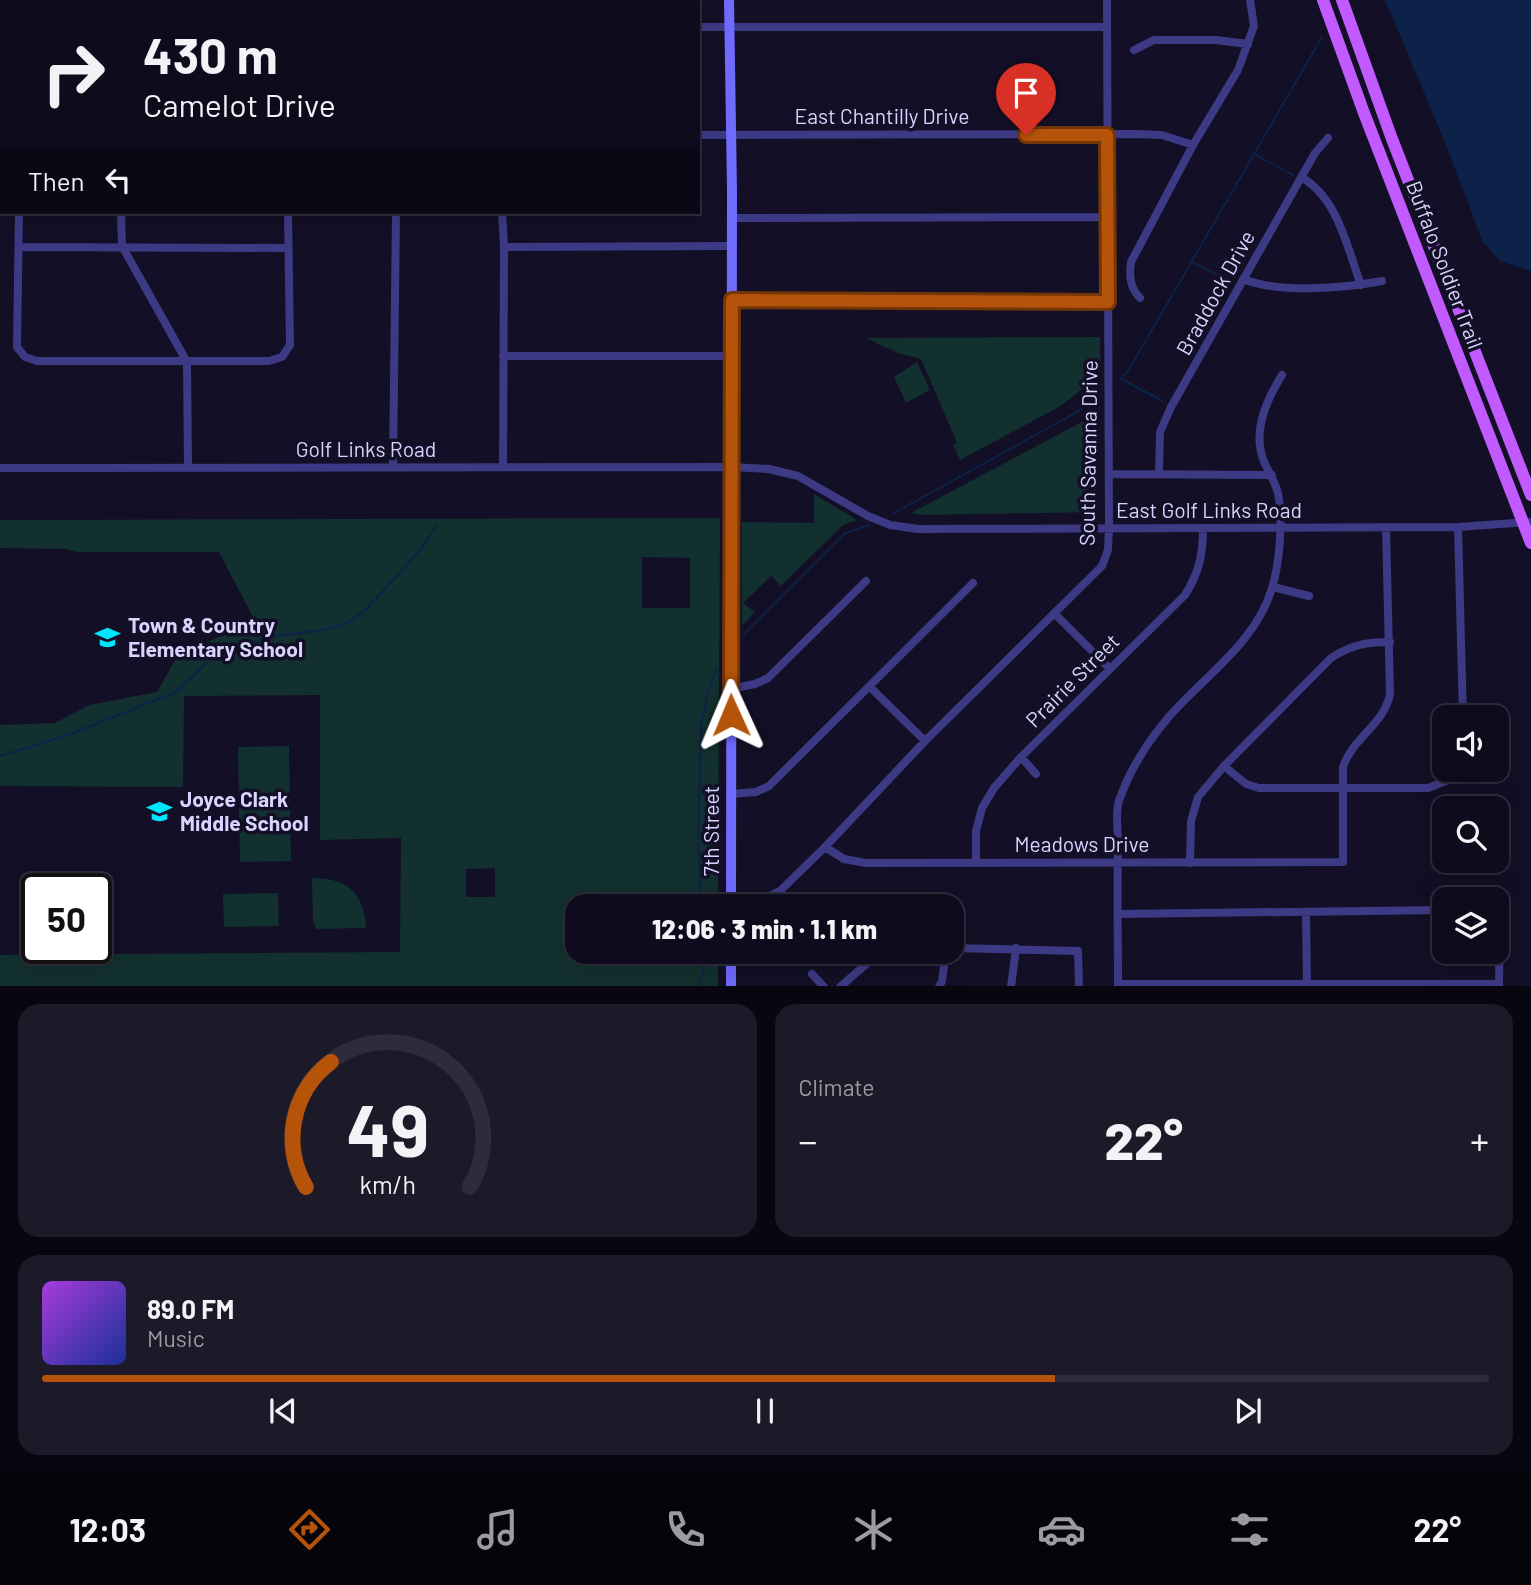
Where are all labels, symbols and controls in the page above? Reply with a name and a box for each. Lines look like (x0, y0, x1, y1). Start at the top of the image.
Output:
text: 430 m (143, 25, 278, 84)
icon: right (28, 28, 119, 119)
pin (996, 63, 1056, 135)
icon: arrive (1007, 74, 1045, 112)
text: Camelot Drive (143, 85, 336, 123)
street label: East Chantilly Drive (795, 103, 969, 128)
icon: left (99, 161, 137, 199)
text: Then (28, 165, 85, 196)
street label: Buffalo Soldier Trail (1402, 177, 1489, 352)
street label: Braddock Drive (1170, 226, 1259, 359)
street label: South Savanna Drive (1073, 360, 1102, 546)
street label: Golf Links Road (296, 436, 436, 461)
street label: East Golf Links Road (1116, 497, 1302, 522)
place label: Town & Country Elementary School (128, 612, 303, 661)
school or university icon: Town & Country Elementary School (94, 624, 122, 652)
street label: Prairie Street (1020, 628, 1124, 732)
position arrow (694, 678, 768, 752)
map controls (1432, 705, 1509, 964)
button: sound (1432, 705, 1509, 782)
place label: Joyce Clark Middle School (180, 786, 309, 835)
street label: 7th Street (698, 786, 723, 876)
button: search (1432, 796, 1509, 873)
school or university icon: Joyce Clark Middle School (146, 798, 174, 826)
street label: Meadows Drive (1015, 831, 1149, 856)
speed limit sign: 50 (21, 873, 112, 964)
button: layers (1432, 887, 1509, 964)
text: 12:06 · 3 min · 1.1 km (652, 913, 877, 944)
text: Climate (799, 1073, 875, 1101)
text: 49 (346, 1084, 429, 1172)
text: 22° (1104, 1108, 1183, 1170)
text: − (799, 1117, 818, 1163)
text: + (1470, 1117, 1489, 1163)
text: km/h (359, 1168, 416, 1198)
text: 89.0 FM (147, 1293, 234, 1324)
text: Music (147, 1324, 205, 1352)
icon: previous (264, 1392, 302, 1430)
icon: pause (746, 1392, 784, 1430)
icon: next (1229, 1392, 1267, 1430)
icon: directions (285, 1505, 334, 1554)
icon: music (473, 1505, 522, 1554)
icon: phone (661, 1505, 710, 1554)
icon: climate (849, 1505, 898, 1554)
icon: car (1037, 1505, 1086, 1554)
icon: filters (1225, 1505, 1274, 1554)
text: 12:03 (70, 1510, 146, 1548)
text: 22° (1414, 1510, 1461, 1548)

